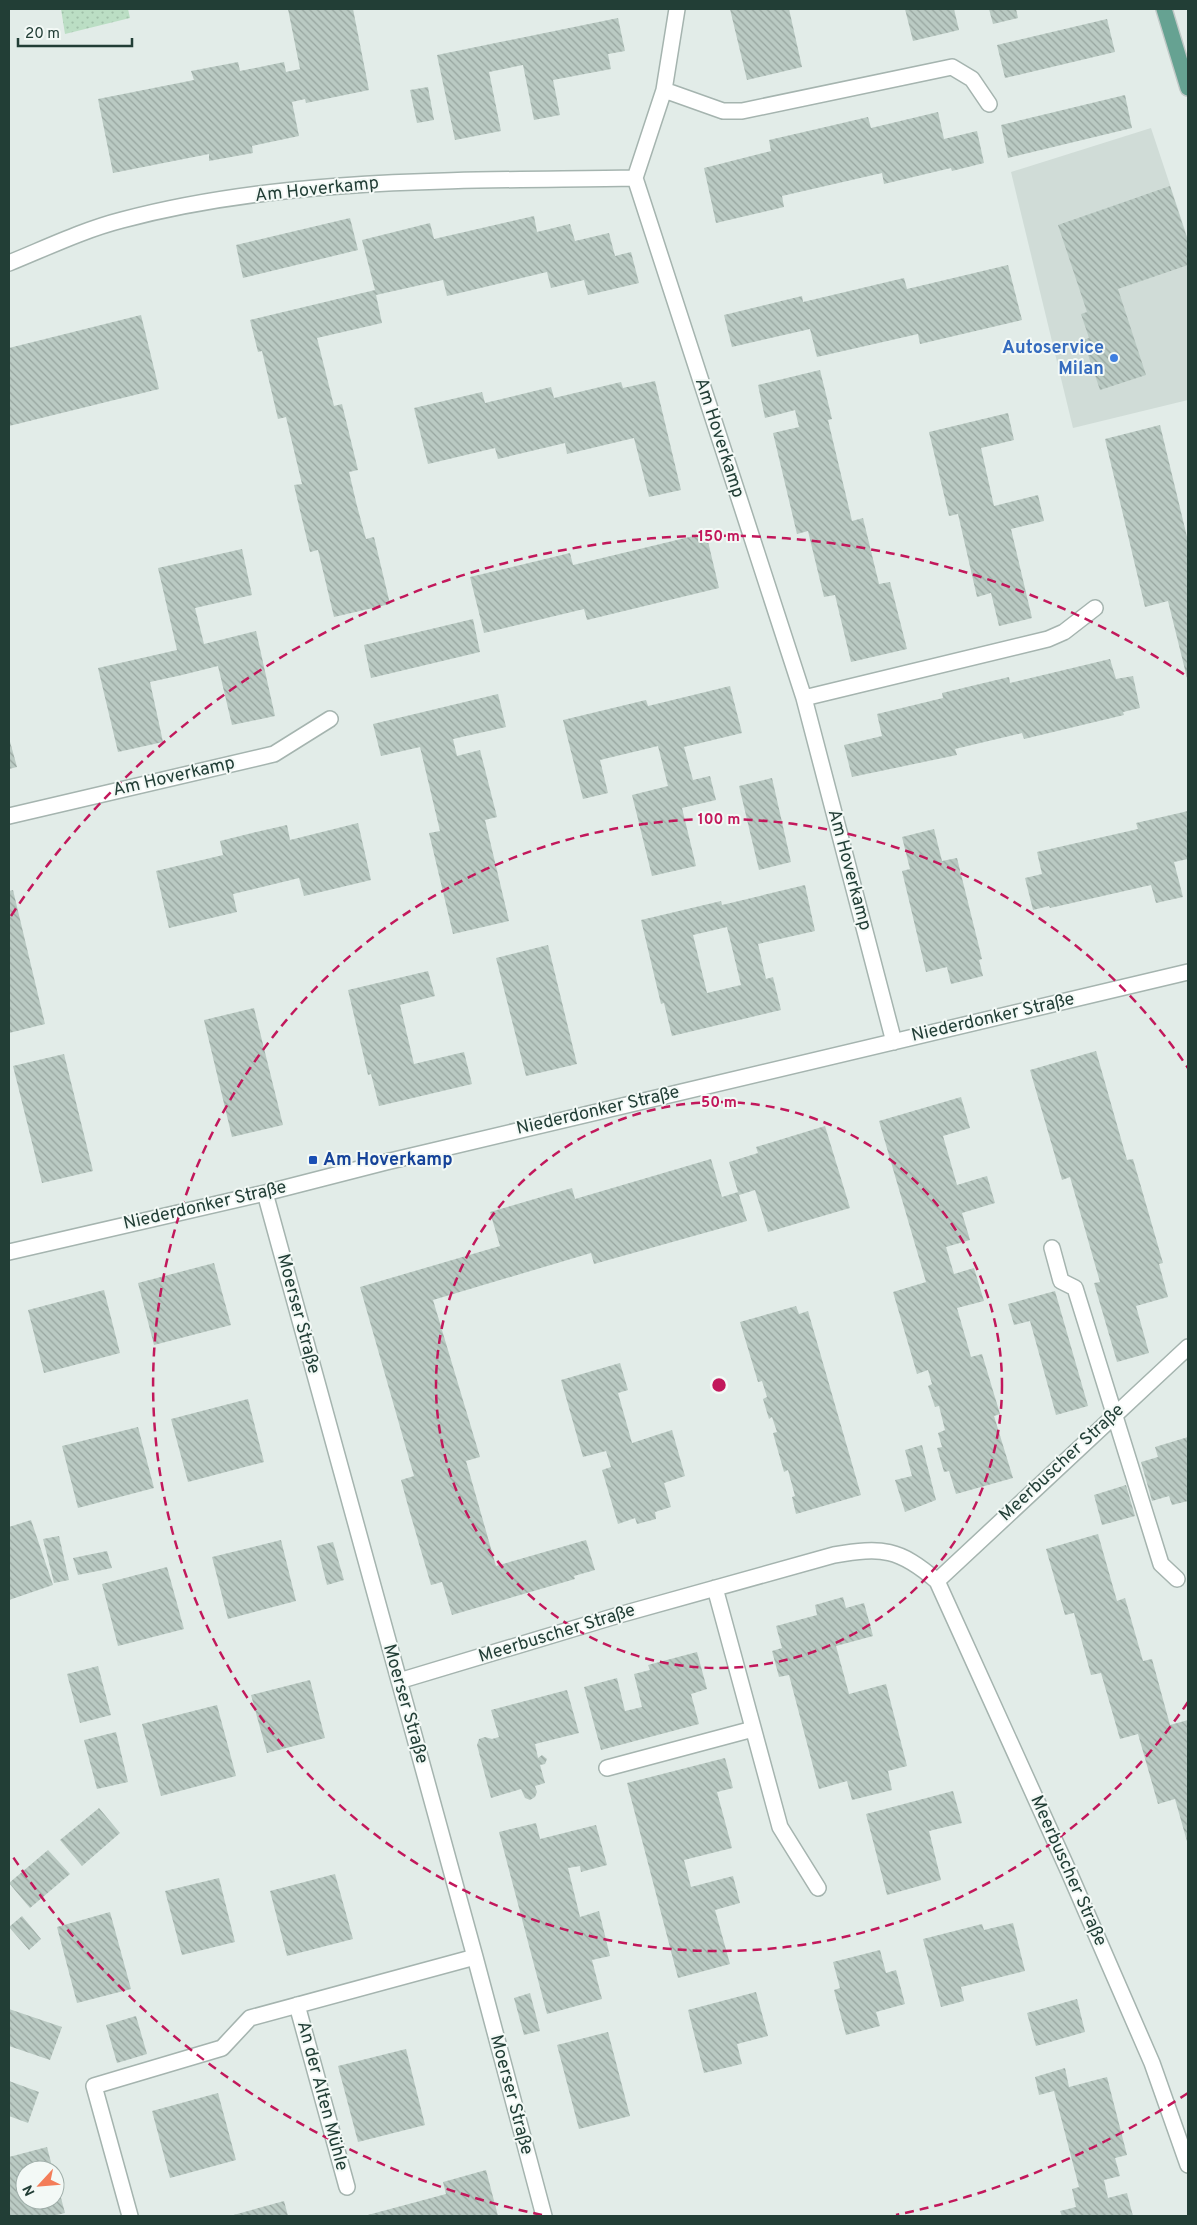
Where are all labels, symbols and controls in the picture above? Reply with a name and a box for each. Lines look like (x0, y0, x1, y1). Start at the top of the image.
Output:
scale bar (18, 15, 131, 47)
text: 20 m (25, 25, 60, 44)
street label: Am Hoverkamp (254, 172, 380, 208)
place label: Autoservice Milan (1002, 337, 1104, 381)
marker: Autoservice Milan (1108, 352, 1120, 364)
street label: Am Hoverkamp (689, 375, 749, 501)
text: 150 m (698, 528, 740, 547)
street label: Am Hoverkamp (111, 752, 237, 802)
street label: Am Hoverkamp (822, 807, 876, 933)
text: 100 m (698, 811, 740, 830)
street label: Niederdonker Straße (909, 988, 1077, 1048)
street label: Niederdonker Straße (514, 1081, 682, 1141)
text: 50 m (701, 1094, 737, 1113)
place label: Am Hoverkamp (323, 1149, 453, 1172)
marker: Am Hoverkamp (307, 1154, 319, 1166)
street label: Niederdonker Straße (121, 1176, 289, 1236)
street label: Moerser Straße (271, 1251, 325, 1377)
centre of rings (710, 1376, 728, 1394)
street label: Meerbuscher Straße (995, 1399, 1129, 1527)
street label: Meerbuscher Straße (476, 1599, 638, 1669)
street label: Moerser Straße (377, 1642, 433, 1766)
street label: Meerbuscher Straße (1024, 1792, 1112, 1950)
street label: An der Alten Mühle (291, 2019, 353, 2173)
street label: Moerser Straße (484, 2032, 538, 2158)
north arrow (15, 2160, 65, 2210)
text: N (20, 2182, 40, 2198)

